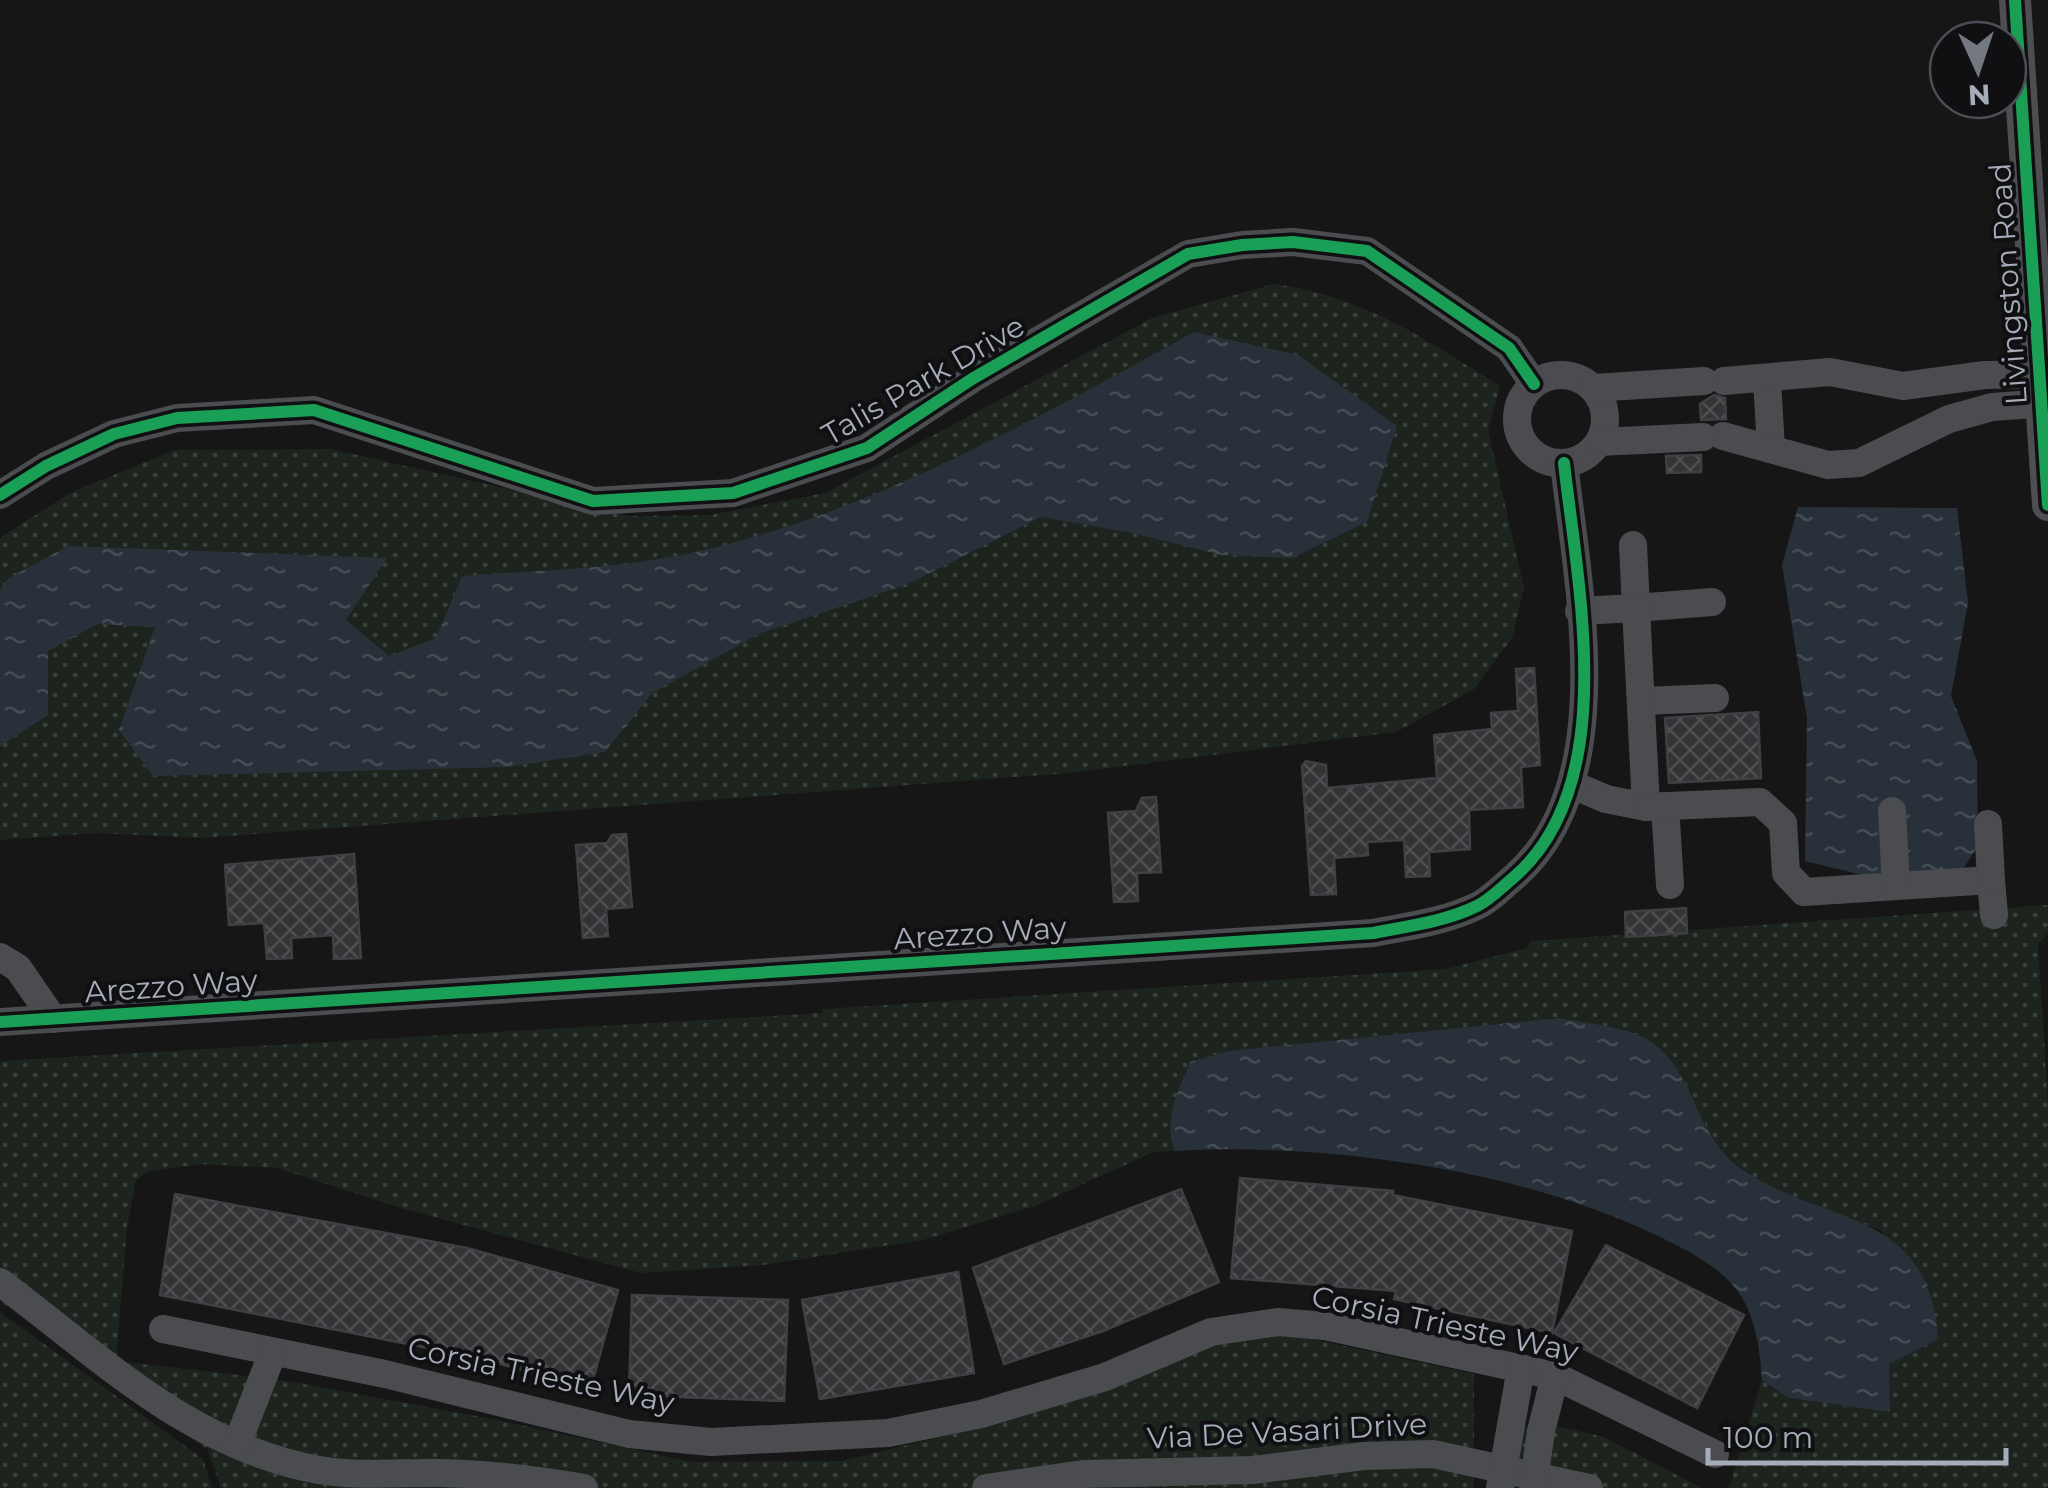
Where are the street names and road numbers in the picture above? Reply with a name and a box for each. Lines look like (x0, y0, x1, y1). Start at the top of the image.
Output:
street label: Livingston Road (1981, 162, 2035, 406)
street label: Talis Park Drive (815, 307, 1031, 453)
street label: Arezzo Way (892, 908, 1068, 957)
street label: Arezzo Way (83, 961, 259, 1010)
street label: Corsia Trieste Way (1308, 1278, 1582, 1370)
street label: Corsia Trieste Way (404, 1329, 678, 1421)
street label: Via De Vasari Drive (1146, 1405, 1428, 1457)

